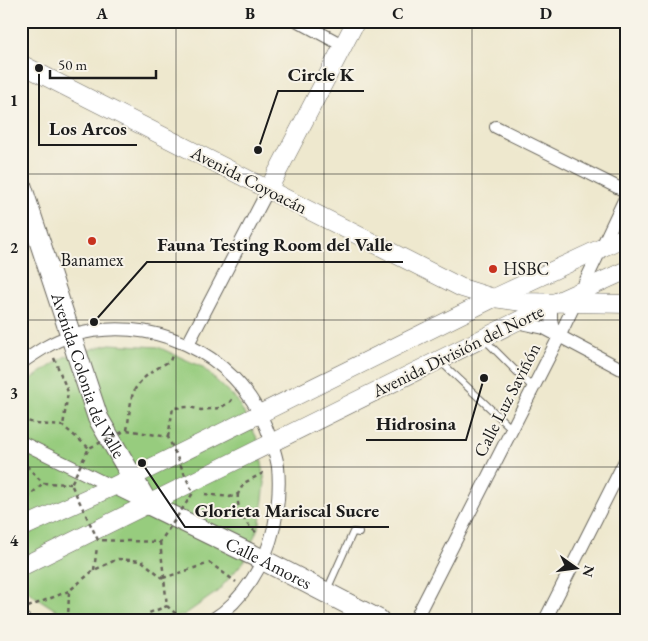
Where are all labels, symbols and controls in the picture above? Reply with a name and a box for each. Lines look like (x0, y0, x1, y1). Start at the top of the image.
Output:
text: A (95, 3, 108, 24)
text: B (245, 3, 255, 24)
text: C (392, 3, 404, 24)
text: D (540, 3, 552, 24)
scale bar (50, 48, 156, 80)
text: 50 m (58, 55, 87, 74)
callout: Circle K (278, 57, 364, 91)
text: Circle K (288, 62, 355, 87)
text: 1 (10, 90, 18, 111)
callout: Los Arcos (39, 111, 137, 145)
text: Los Arcos (49, 116, 127, 141)
street label: Avenida Coyoacán (186, 140, 312, 219)
callout: Fauna Testing Room del Valle (147, 228, 403, 262)
text: Fauna Testing Room del Valle (157, 232, 393, 257)
marker: Banamex (86, 235, 98, 247)
text: 2 (10, 237, 19, 258)
place label: Banamex (61, 248, 124, 271)
place label: HSBC (503, 257, 549, 280)
marker: HSBC (487, 263, 499, 275)
street label: Avenida Colonia del Valle (46, 288, 131, 462)
street label: Avenida División del Norte (367, 299, 547, 403)
street label: Calle Luz Saviñón (468, 338, 545, 461)
text: 3 (10, 383, 18, 404)
callout: Hidrosina (366, 406, 466, 440)
text: Hidrosina (376, 411, 457, 436)
callout: Glorieta Mariscal Sucre (185, 493, 389, 527)
text: Glorieta Mariscal Sucre (195, 498, 379, 523)
text: 4 (10, 530, 19, 551)
street label: Calle Amores (222, 531, 316, 594)
north arrow (550, 544, 600, 594)
text: N (578, 563, 599, 579)

